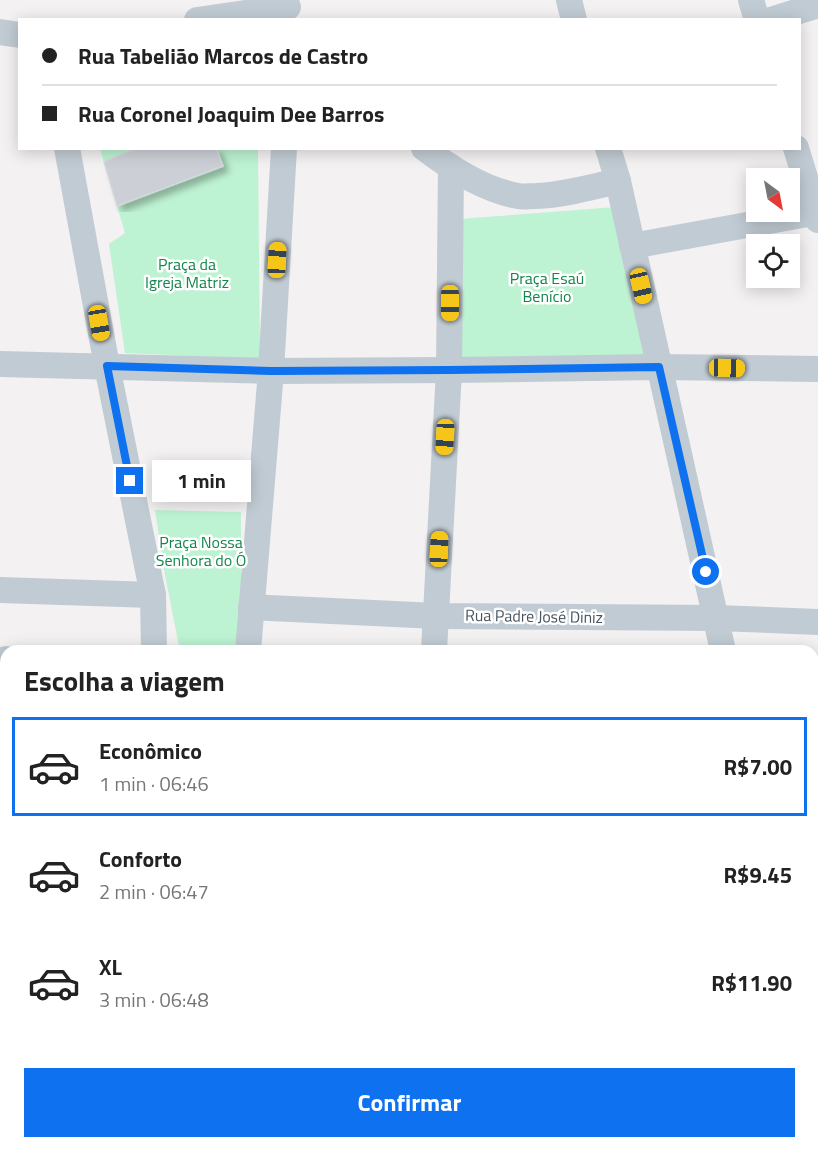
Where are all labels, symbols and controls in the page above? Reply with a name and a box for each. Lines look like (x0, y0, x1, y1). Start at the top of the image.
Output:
text: Rua Tabelião Marcos de Castro (78, 39, 368, 73)
text: Rua Coronel Joaquim Dee Barros (78, 97, 384, 131)
north arrow (746, 168, 800, 222)
map controls (746, 168, 800, 288)
button: locate (746, 234, 800, 288)
car (267, 242, 287, 278)
park label: Praça da Igreja Matriz (145, 252, 229, 294)
park label: Praça Esaú Benício (510, 266, 584, 308)
car (628, 266, 654, 306)
car (441, 285, 459, 321)
car (87, 304, 111, 342)
car (709, 359, 745, 377)
car (435, 419, 455, 455)
callout: 1 min (151, 460, 250, 502)
text: 1 min (177, 465, 226, 496)
route end (116, 467, 143, 494)
park label: Praça Nossa Senhora do Ó (156, 530, 246, 572)
car (429, 531, 449, 567)
route start (692, 558, 719, 585)
street label: Rua Padre José Diniz (465, 603, 603, 629)
text: Escolha a viagem (24, 660, 225, 701)
text: Econômico (99, 734, 202, 768)
icon: car (27, 740, 81, 794)
text: R$7.00 (723, 750, 792, 784)
text: 1 min · 06:46 (99, 768, 209, 799)
text: Conforto (99, 842, 182, 876)
icon: car (27, 848, 81, 902)
text: R$9.45 (723, 858, 792, 892)
text: 2 min · 06:47 (99, 876, 209, 907)
text: XL (99, 950, 122, 984)
icon: car (27, 956, 81, 1010)
text: R$11.90 (711, 966, 792, 1000)
text: 3 min · 06:48 (99, 984, 209, 1015)
button: Confirmar (24, 1068, 795, 1137)

